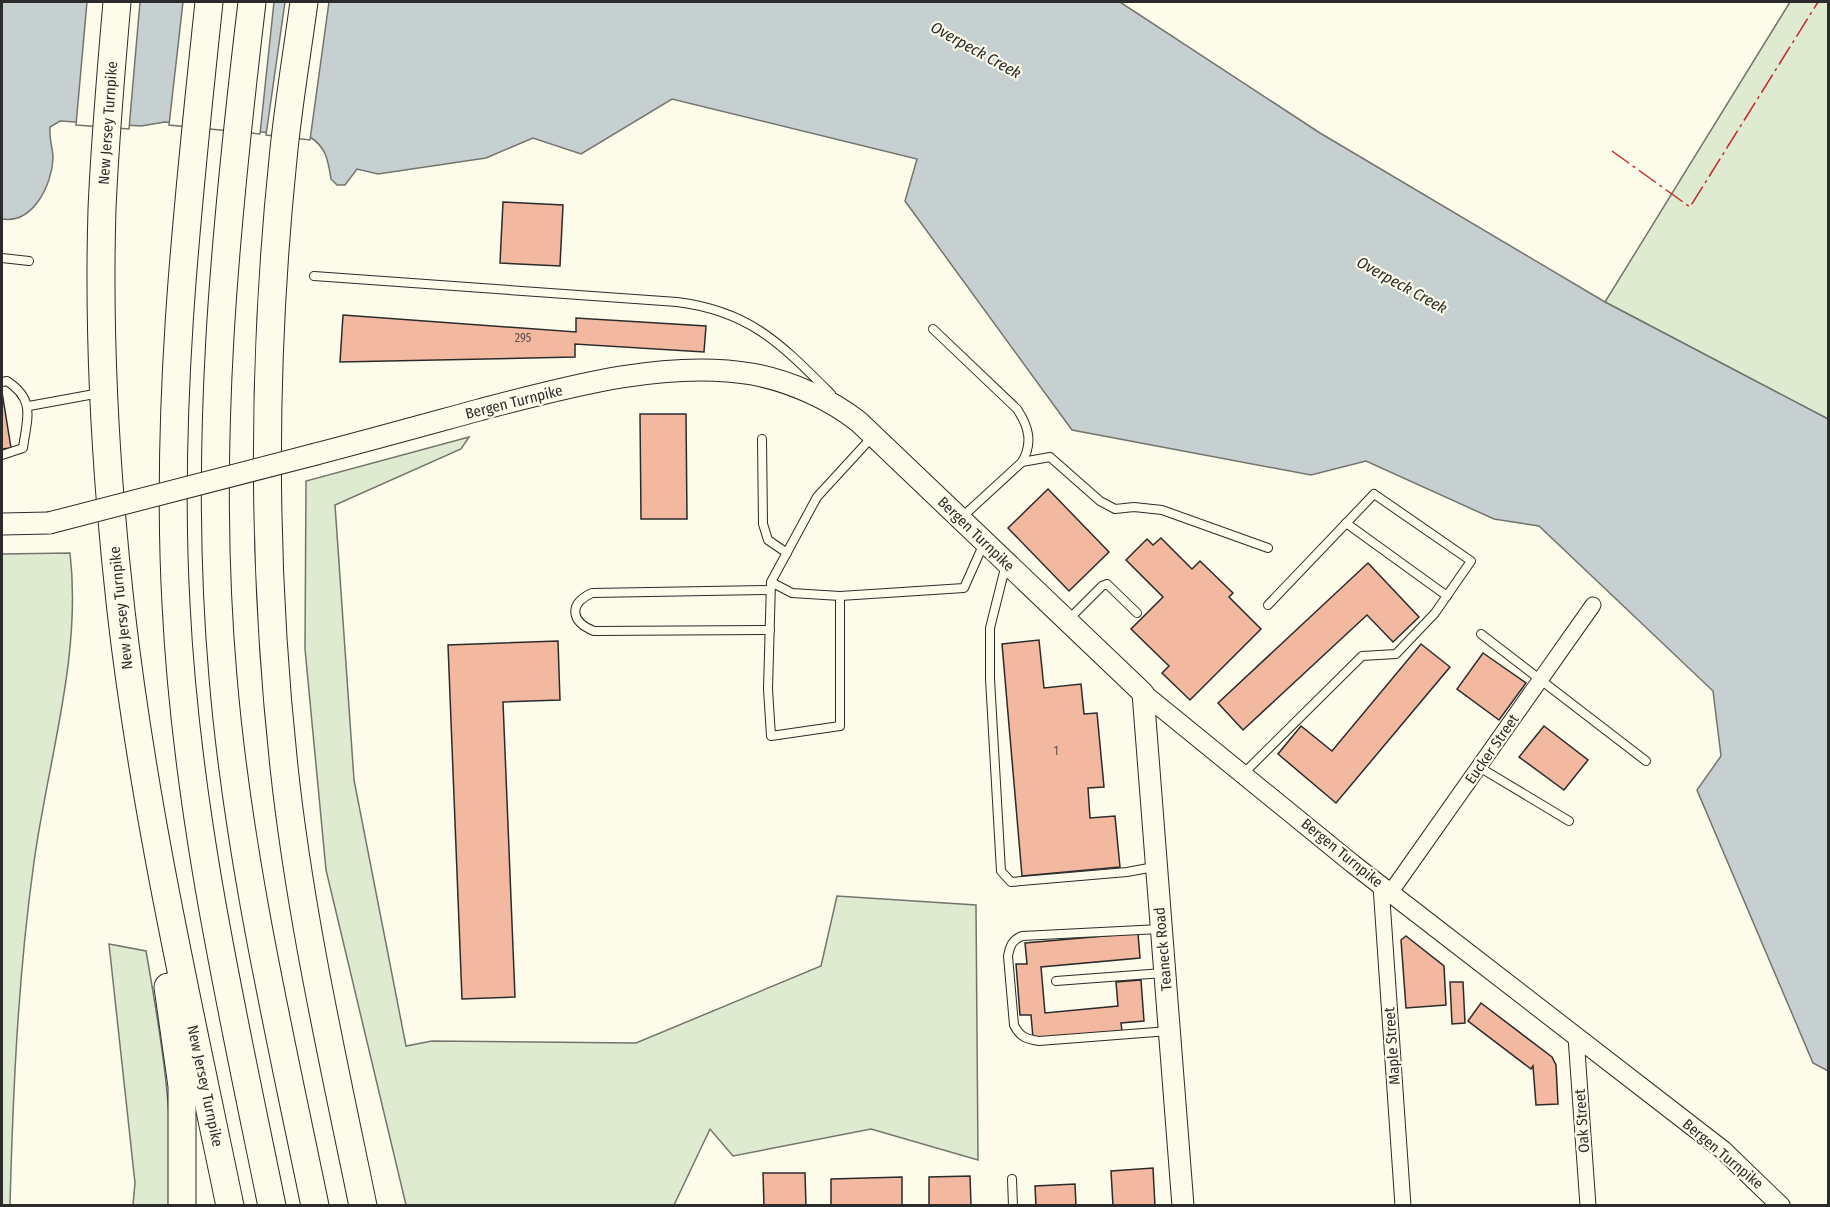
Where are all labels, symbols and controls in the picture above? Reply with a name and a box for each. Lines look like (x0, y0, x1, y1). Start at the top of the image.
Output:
water label: Overpeck Creek (927, 17, 1025, 83)
street label: New Jersey Turnpike (95, 61, 121, 185)
water label: Overpeck Creek (1353, 252, 1451, 318)
house number: 295 (515, 331, 532, 345)
street label: Bergen Turnpike (463, 381, 565, 423)
street label: Bergen Turnpike (934, 493, 1018, 575)
street label: New Jersey Turnpike (106, 546, 136, 670)
street label: Eucker Street (1461, 711, 1523, 787)
house number: 1 (1054, 744, 1058, 758)
street label: Bergen Turnpike (1298, 815, 1386, 891)
street label: Teaneck Road (1150, 906, 1176, 992)
street label: Maple Street (1380, 1007, 1404, 1085)
street label: New Jersey Turnpike (183, 1024, 227, 1148)
street label: Oak Street (1571, 1088, 1593, 1154)
street label: Bergen Turnpike (1679, 1115, 1767, 1193)

